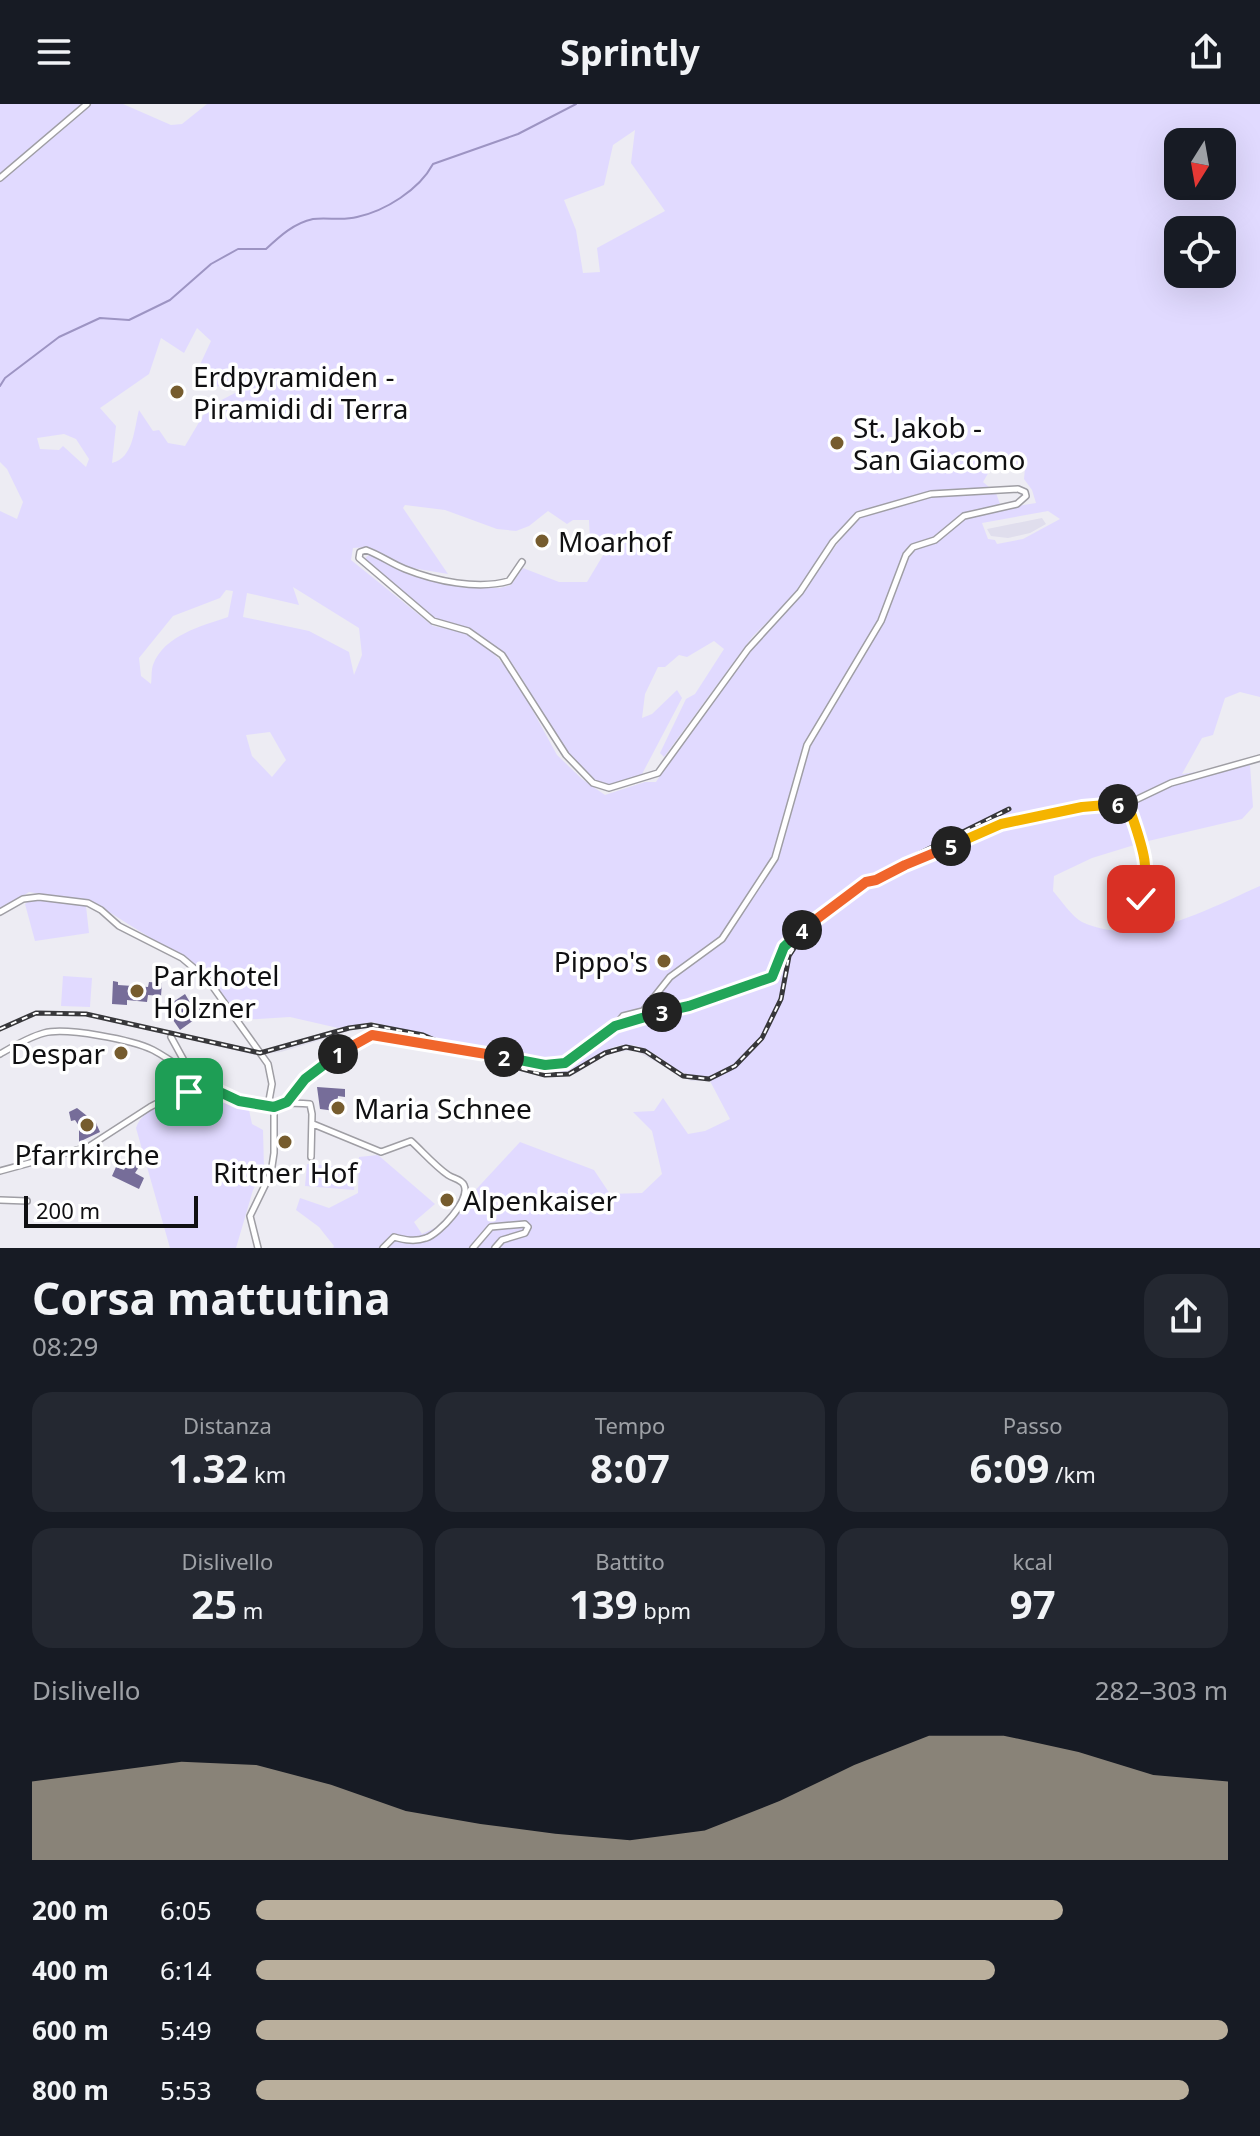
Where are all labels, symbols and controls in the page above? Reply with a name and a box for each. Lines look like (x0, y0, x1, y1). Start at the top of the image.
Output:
text: Sprintly (560, 28, 700, 77)
icon: menu (32, 30, 76, 74)
icon: share (1184, 30, 1228, 74)
north arrow (1164, 128, 1236, 200)
map controls (1164, 128, 1236, 288)
button: locate (1164, 216, 1236, 288)
place label: Erdpyramiden - Piramidi di Terra (193, 357, 408, 427)
marker: Erdpyramiden - Piramidi di Terra (168, 383, 186, 401)
place label: St. Jakob - San Giacomo (853, 408, 1025, 478)
marker: St. Jakob - San Giacomo (828, 434, 846, 452)
place label: Moarhof (558, 522, 673, 560)
marker: Moarhof (533, 532, 551, 550)
pin: 6 (1098, 784, 1138, 824)
text: 6 (1112, 789, 1124, 819)
pin: 5 (931, 826, 971, 866)
text: 5 (945, 831, 957, 861)
pin (1107, 865, 1175, 933)
icon: check (1119, 877, 1163, 921)
pin: 4 (782, 910, 822, 950)
text: 4 (796, 915, 808, 945)
place label: Pippo's (554, 942, 648, 980)
marker: Pippo's (655, 952, 673, 970)
place label: Parkhotel Holzner (153, 956, 280, 1026)
marker: Parkhotel Holzner (128, 982, 146, 1000)
pin: 3 (642, 992, 682, 1032)
text: 3 (656, 997, 668, 1027)
place label: Despar (11, 1034, 105, 1072)
pin: 1 (318, 1034, 358, 1074)
pin: 2 (484, 1037, 524, 1077)
text: 1 (332, 1039, 344, 1069)
text: 2 (498, 1042, 510, 1072)
marker: Despar (112, 1044, 130, 1062)
pin (155, 1058, 223, 1126)
icon: arrive (167, 1070, 211, 1114)
place label: Maria Schnee (354, 1089, 532, 1127)
marker: Maria Schnee (329, 1099, 347, 1117)
marker: Pfarrkirche (78, 1116, 96, 1134)
marker: Rittner Hof (276, 1133, 294, 1151)
place label: Pfarrkirche (14, 1135, 160, 1173)
place label: Rittner Hof (213, 1153, 358, 1191)
place label: Alpenkaiser (463, 1181, 618, 1219)
marker: Alpenkaiser (438, 1191, 456, 1209)
scale bar (24, 1192, 198, 1228)
text: 200 m (36, 1195, 100, 1225)
text: Corsa mattutina (32, 1268, 391, 1328)
button: share (1144, 1274, 1228, 1358)
text: 08:29 (32, 1328, 98, 1364)
text: Distanza (183, 1410, 272, 1440)
text: Tempo (595, 1410, 665, 1440)
text: Passo (1003, 1410, 1063, 1440)
text: 1.32 (168, 1440, 248, 1495)
text: 8:07 (590, 1440, 670, 1495)
text: 6:09 (970, 1440, 1049, 1495)
text: km (248, 1459, 286, 1489)
text: /km (1049, 1459, 1096, 1489)
text: Dislivello (181, 1546, 273, 1576)
text: Battito (595, 1546, 665, 1576)
text: kcal (1012, 1546, 1053, 1576)
text: 25 (191, 1576, 237, 1631)
text: 139 (569, 1576, 638, 1631)
text: 97 (1010, 1576, 1056, 1631)
text: m (237, 1595, 263, 1625)
text: bpm (638, 1595, 691, 1625)
text: Dislivello (32, 1672, 141, 1708)
text: 282–303 m (1095, 1672, 1228, 1708)
text: 200 m (32, 1892, 109, 1928)
text: 6:05 (160, 1892, 212, 1928)
text: 400 m (32, 1952, 109, 1988)
text: 6:14 (160, 1952, 212, 1988)
text: 600 m (32, 2012, 109, 2048)
text: 5:49 (160, 2012, 212, 2048)
text: 800 m (32, 2072, 109, 2108)
text: 5:53 (160, 2072, 212, 2108)

